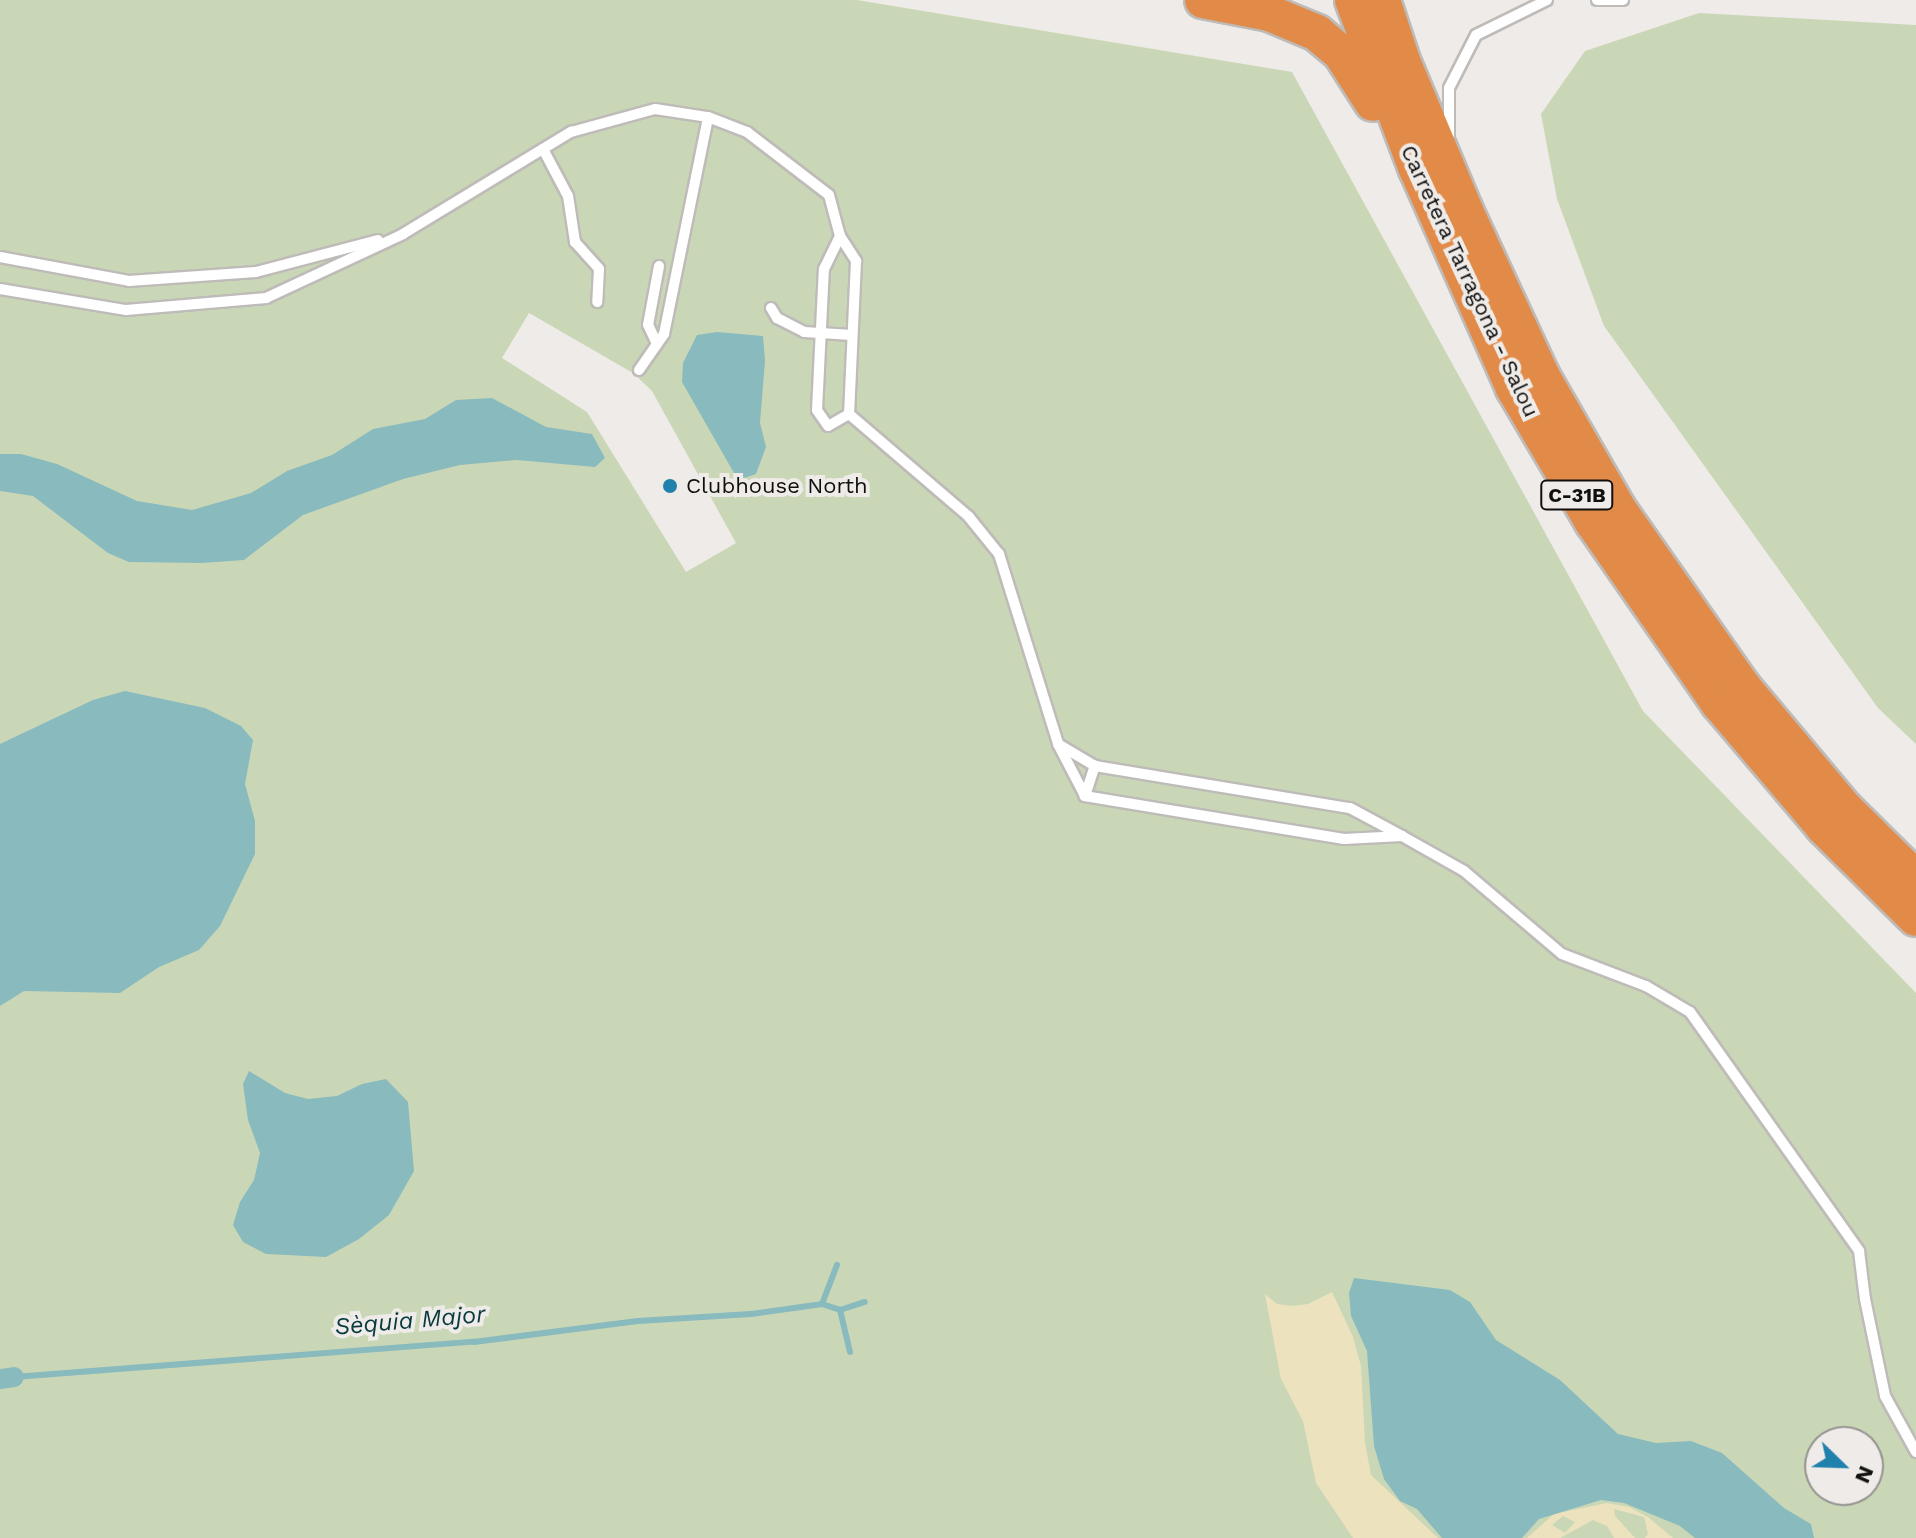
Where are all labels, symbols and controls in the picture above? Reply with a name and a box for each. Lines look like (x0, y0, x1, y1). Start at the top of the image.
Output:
street label: Carretera Tarragona - Salou (1395, 140, 1545, 422)
place label: Clubhouse North (686, 473, 868, 499)
marker: Clubhouse North (661, 477, 679, 495)
road number: C-31B (1539, 479, 1615, 511)
water label: Sèquia Major (333, 1300, 487, 1342)
north arrow (1804, 1426, 1884, 1506)
text: N (1850, 1462, 1879, 1487)

